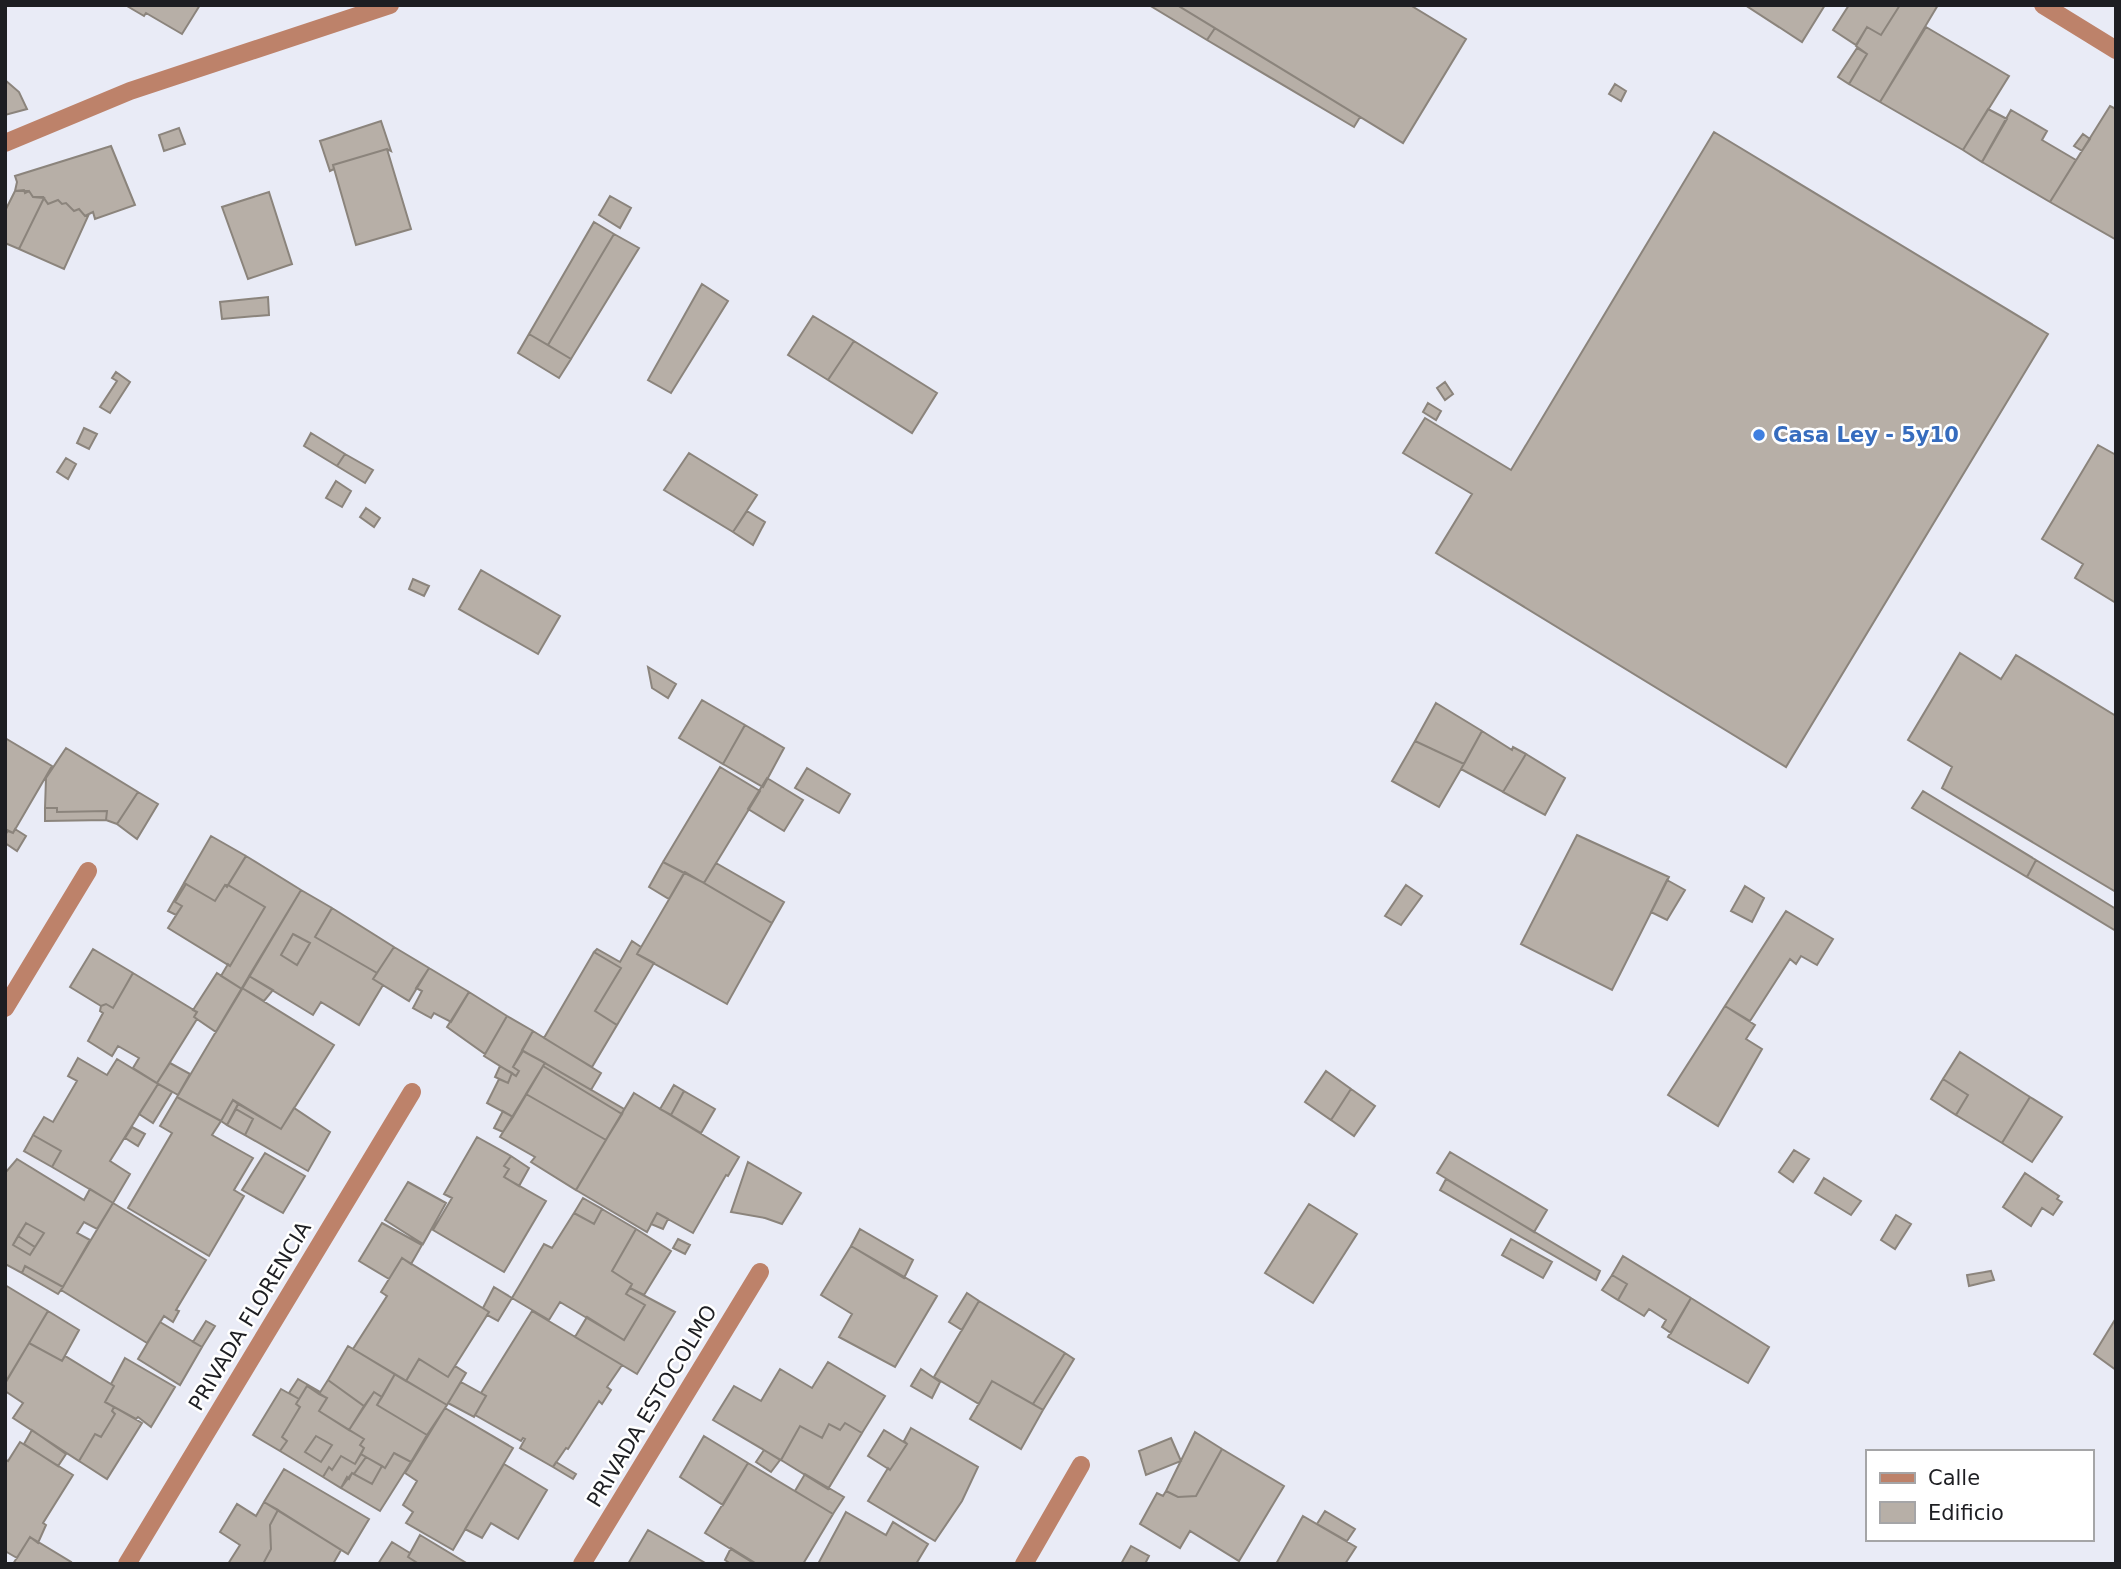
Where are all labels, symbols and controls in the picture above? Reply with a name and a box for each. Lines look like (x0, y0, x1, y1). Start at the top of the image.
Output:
place label: Casa Ley - 5y10 (1773, 423, 1959, 447)
marker: Casa Ley - 5y10 (1751, 427, 1767, 443)
street label: PRIVADA FLORENCIA (184, 1217, 316, 1415)
street label: PRIVADA ESTOCOLMO (582, 1301, 722, 1511)
legend (1866, 1450, 2093, 1541)
text: Calle (1928, 1466, 1980, 1490)
text: Edificio (1928, 1501, 2004, 1525)

